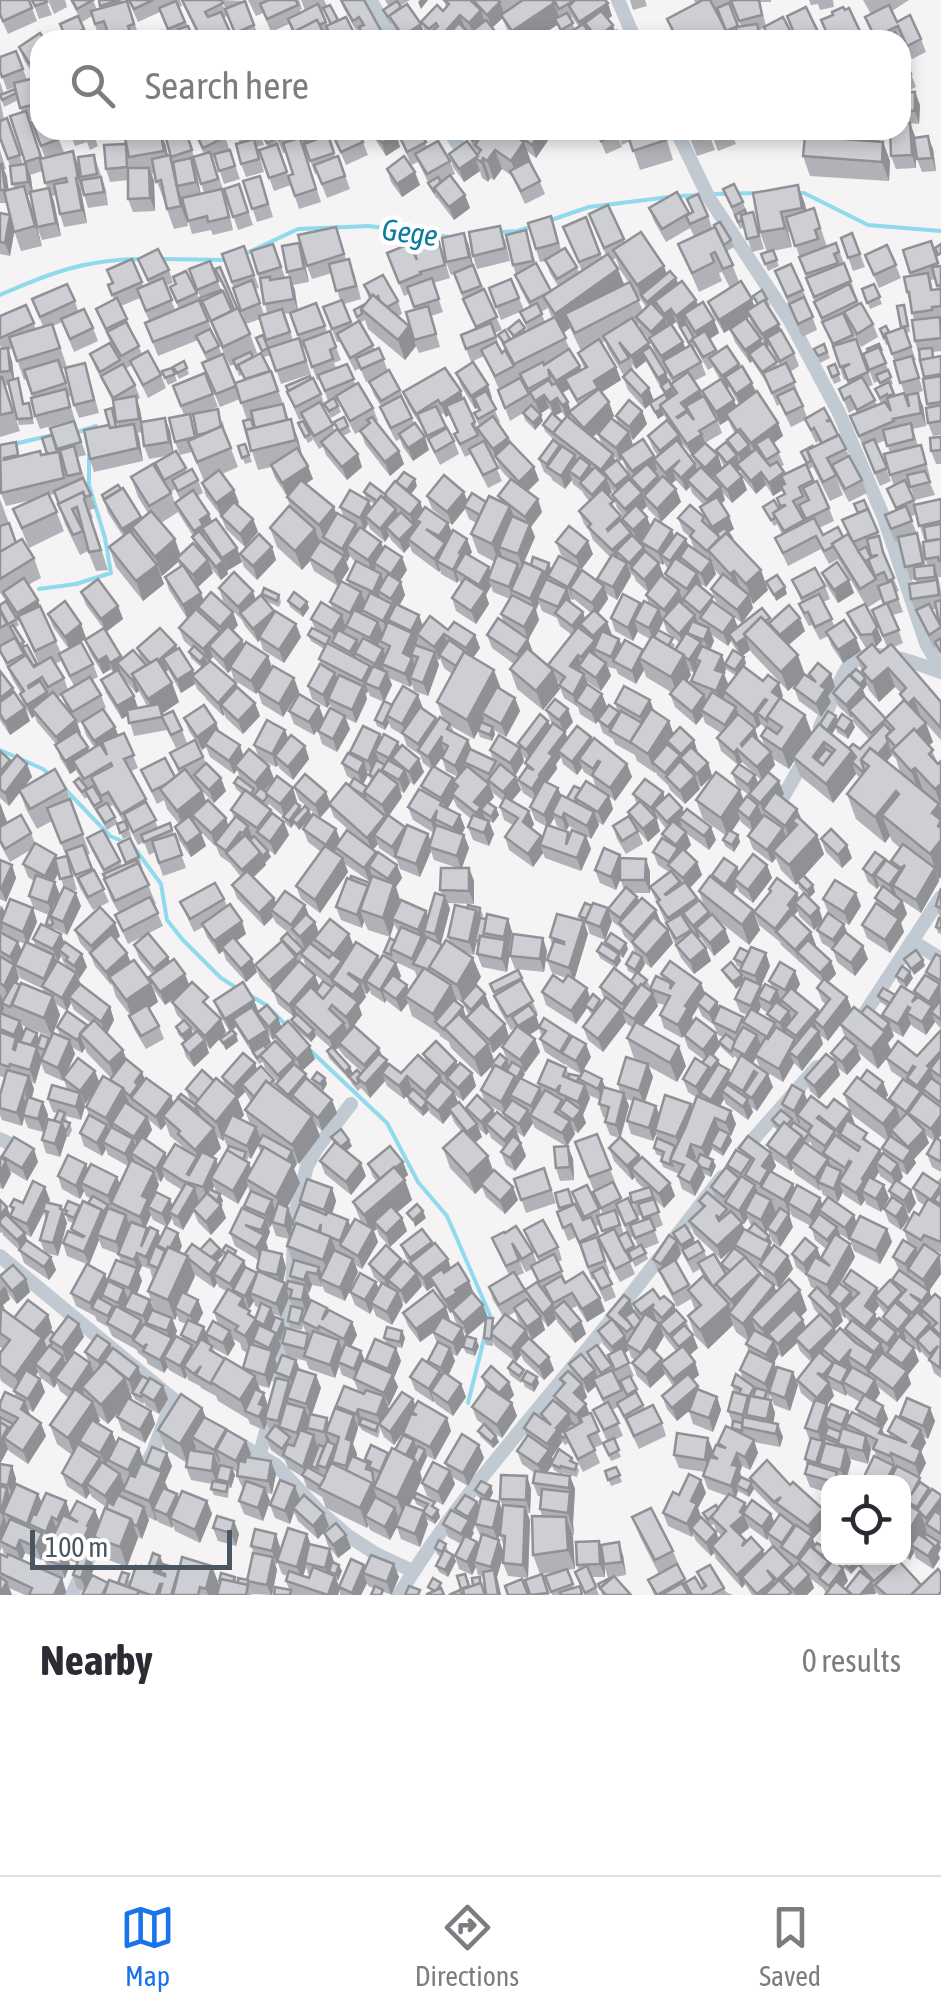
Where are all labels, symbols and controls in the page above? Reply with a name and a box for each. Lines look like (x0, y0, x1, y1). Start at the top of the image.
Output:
search box (30, 30, 911, 140)
icon: search (65, 58, 120, 113)
text: Search here (145, 64, 309, 107)
water label: Gege (380, 212, 440, 252)
map controls (821, 1475, 911, 1565)
button: locate (821, 1475, 911, 1565)
scale bar (30, 1525, 232, 1570)
text: 100 m (45, 1531, 108, 1563)
text: Nearby (40, 1636, 153, 1684)
text: 0 results (802, 1642, 901, 1679)
tab: Map (120, 1900, 175, 1992)
tab: Directions (415, 1900, 519, 1992)
tab: Saved (759, 1900, 821, 1992)

